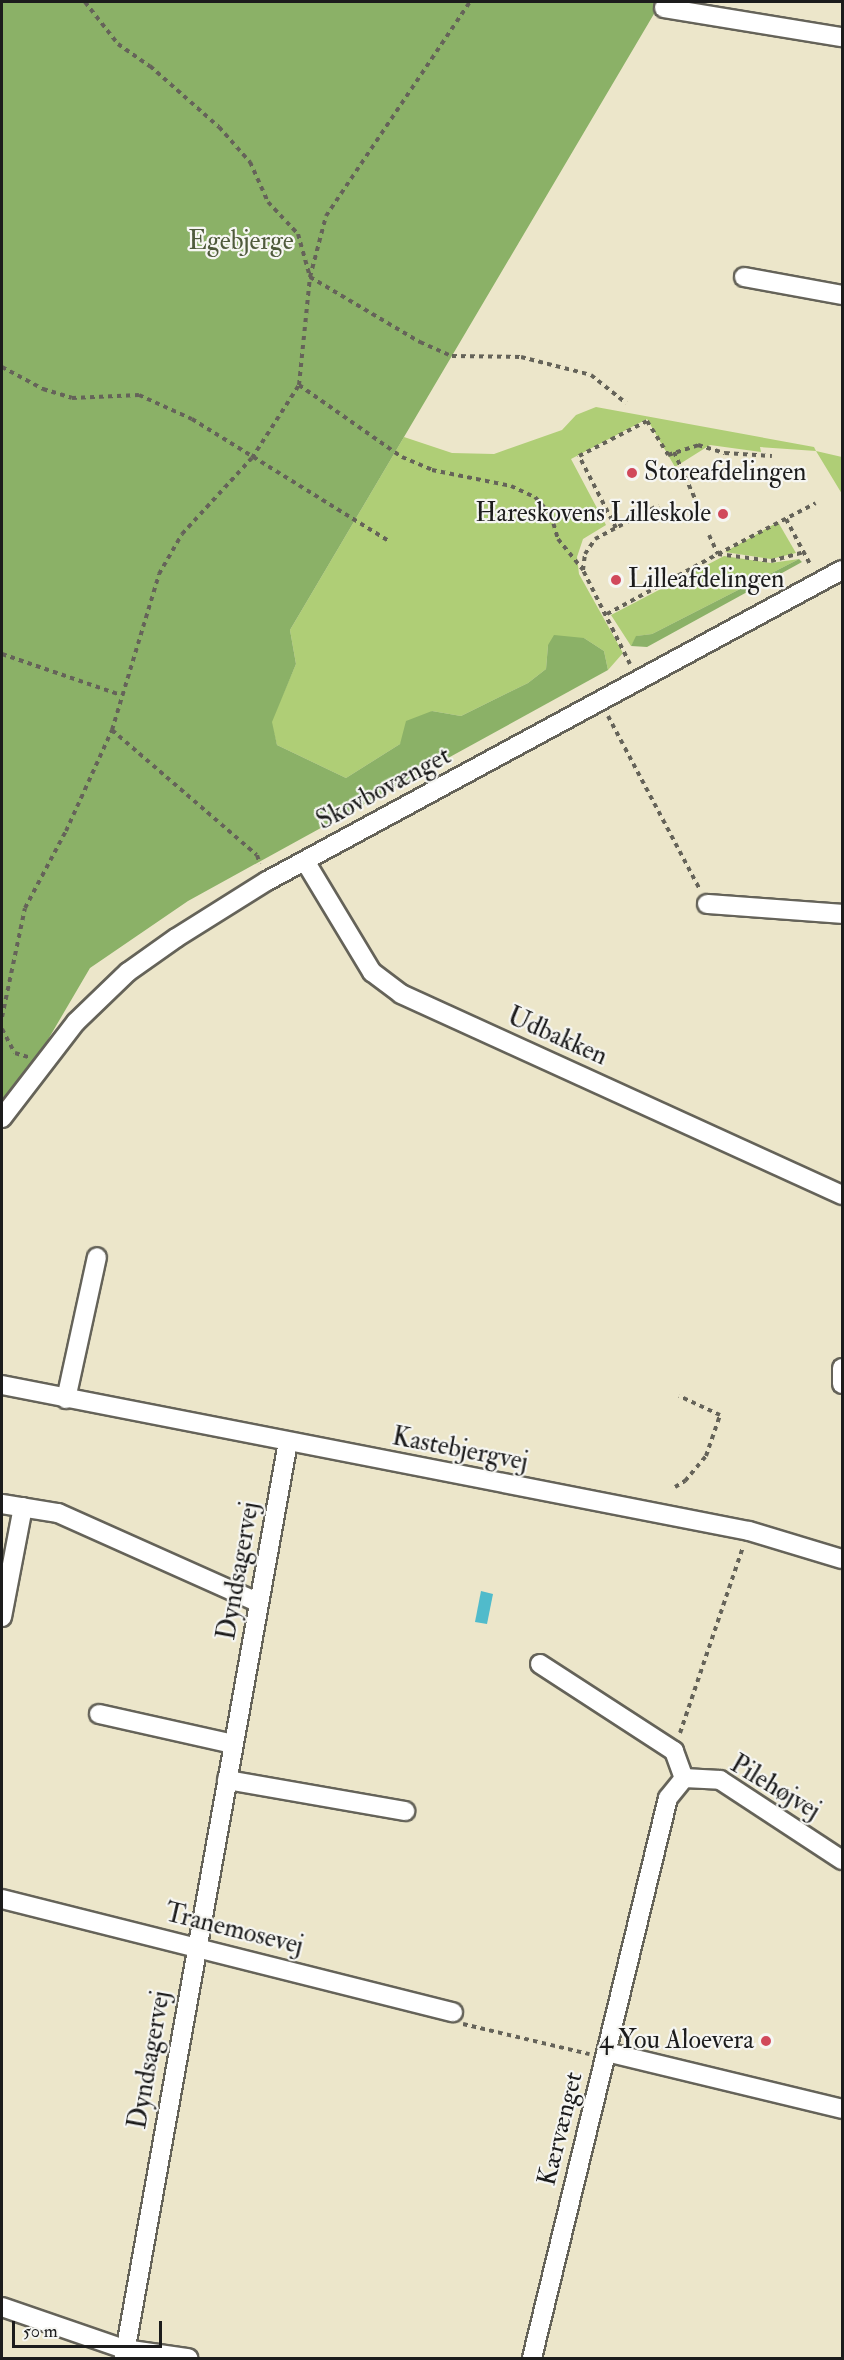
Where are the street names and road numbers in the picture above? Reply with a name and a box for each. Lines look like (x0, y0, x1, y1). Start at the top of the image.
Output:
street label: Skovbovænget (312, 741, 456, 837)
street label: Udbakken (502, 1001, 612, 1073)
street label: Kastebjergvej (390, 1422, 530, 1478)
street label: Dyndsagervej (211, 1499, 267, 1643)
street label: Pilehøjvej (724, 1749, 826, 1827)
street label: Tranemosevej (162, 1898, 306, 1962)
street label: Dyndsagervej (122, 1988, 178, 2132)
street label: Kærvænget (532, 2069, 590, 2189)

